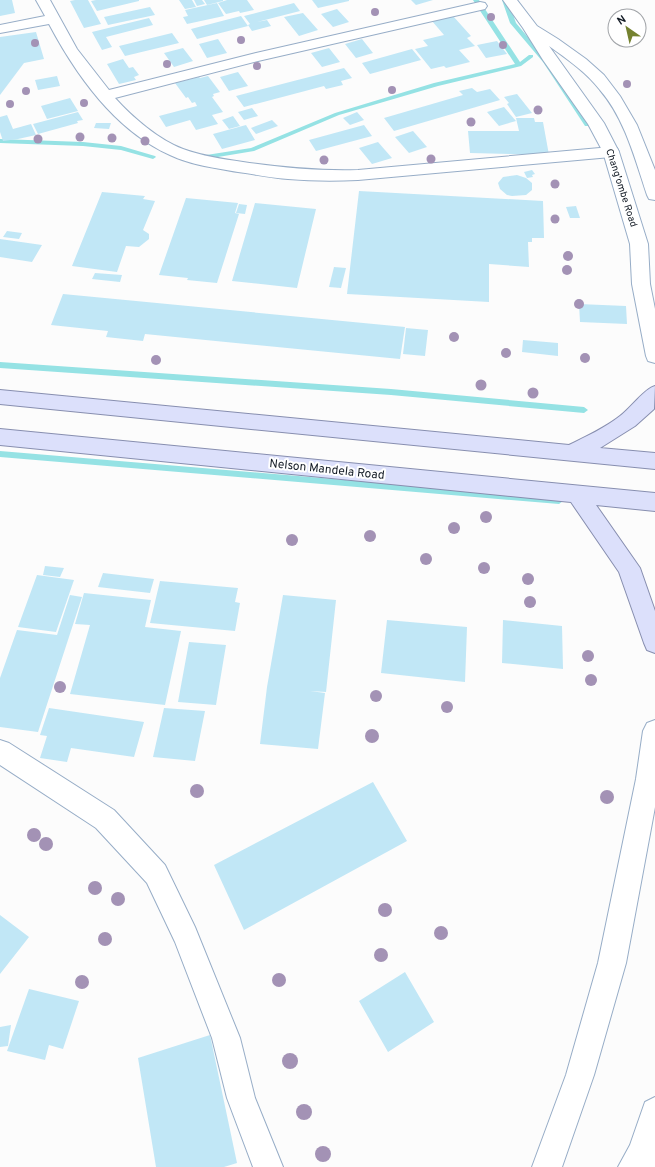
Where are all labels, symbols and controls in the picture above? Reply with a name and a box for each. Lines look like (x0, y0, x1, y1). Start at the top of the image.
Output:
north arrow (607, 8, 647, 48)
text: N (615, 13, 629, 29)
street label: Chang'ombe Road (602, 147, 640, 229)
street label: Nelson Mandela Road (269, 456, 385, 484)

